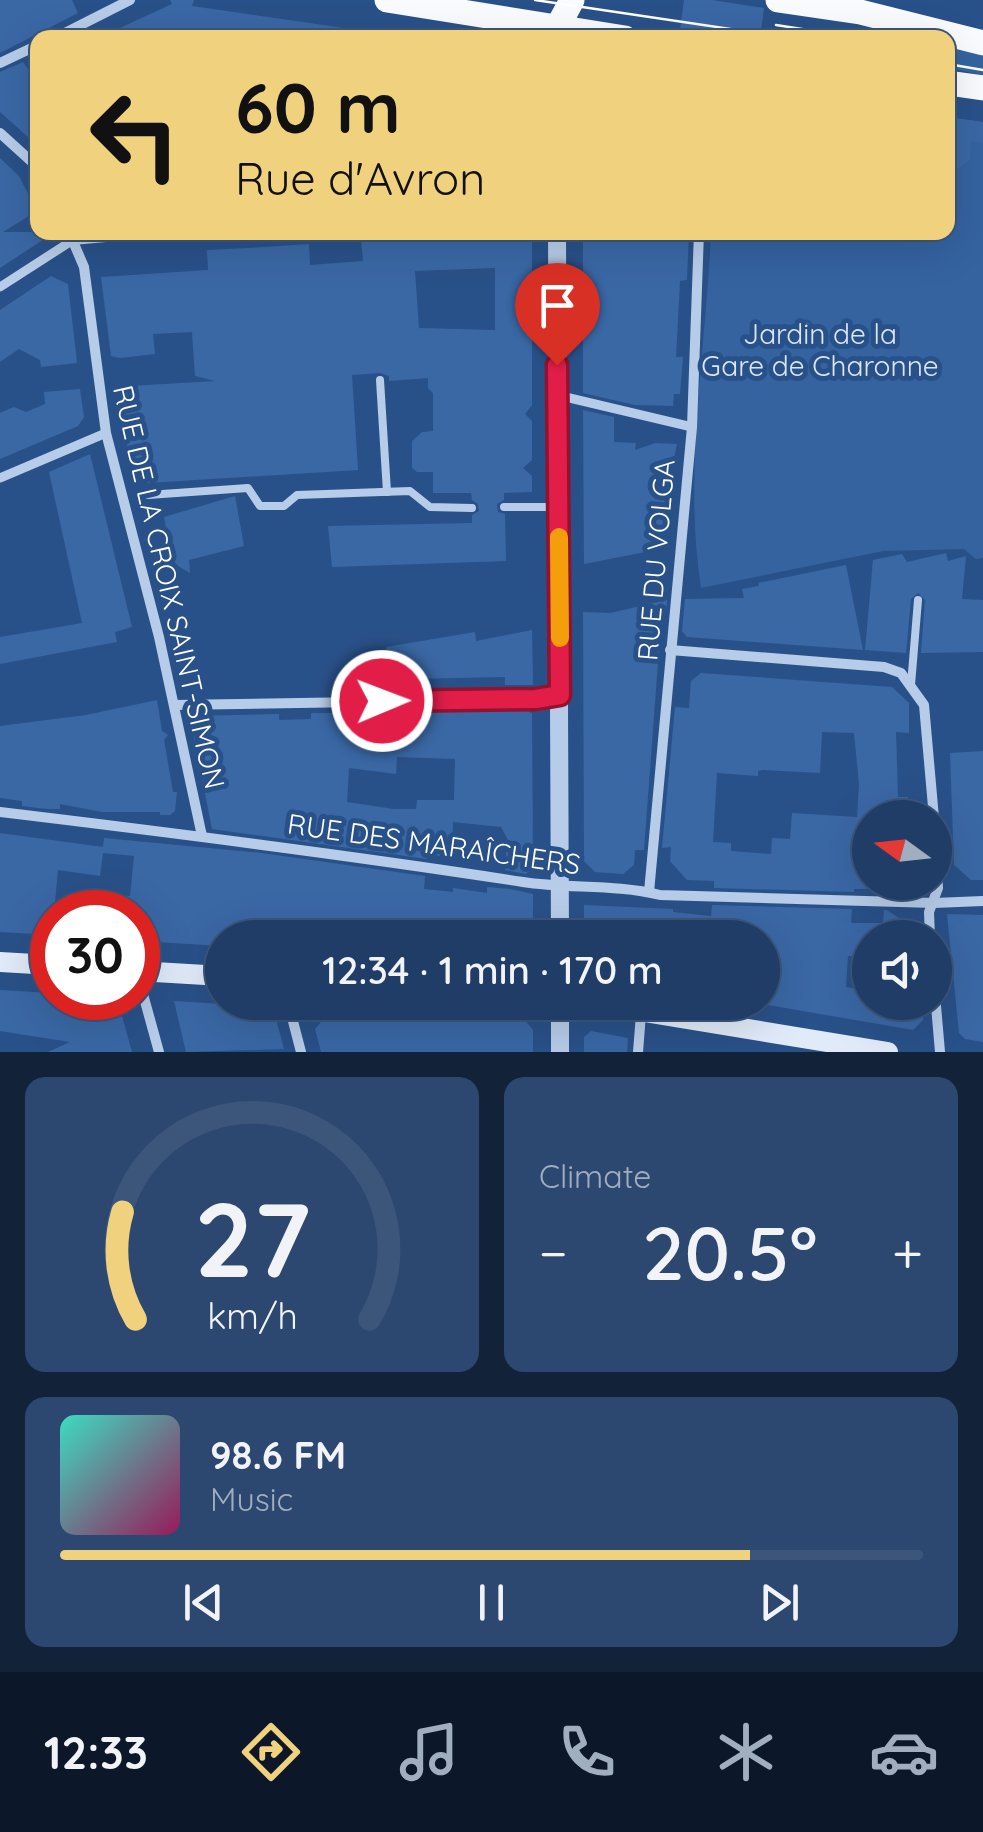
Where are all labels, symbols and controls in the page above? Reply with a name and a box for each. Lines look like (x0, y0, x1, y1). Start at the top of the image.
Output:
text: 60 m (235, 63, 401, 151)
icon: left (70, 70, 200, 200)
text: Rue d'Avron (235, 150, 485, 206)
pin (515, 263, 600, 366)
icon: arrive (530, 278, 585, 333)
park label: Jardin de la Gare de Charonne (701, 316, 939, 383)
street label: RUE DE LA CROIX SAINT-SIMON (106, 382, 233, 792)
street label: RUE DU VOLGA (629, 458, 682, 662)
position arrow (330, 649, 434, 753)
north arrow (852, 800, 952, 900)
map controls (852, 800, 952, 1020)
street label: RUE DES MARAÎCHERS (285, 806, 583, 881)
speed limit sign: 30 (30, 890, 160, 1020)
button: sound (852, 920, 952, 1020)
text: 12:34 · 1 min · 170 m (322, 946, 663, 994)
text: Climate (539, 1156, 651, 1196)
text: 27 (194, 1173, 310, 1303)
text: 20.5° (642, 1205, 817, 1299)
text: − (539, 1218, 568, 1287)
text: + (892, 1218, 923, 1287)
text: km/h (207, 1293, 297, 1338)
text: 98.6 FM (210, 1431, 346, 1479)
text: Music (210, 1479, 293, 1519)
icon: previous (176, 1575, 231, 1630)
icon: pause (464, 1575, 519, 1630)
icon: next (752, 1575, 807, 1630)
icon: directions (236, 1717, 306, 1787)
icon: music (394, 1717, 464, 1787)
icon: phone (552, 1717, 622, 1787)
icon: climate (711, 1717, 781, 1787)
icon: car (869, 1717, 939, 1787)
text: 12:33 (44, 1724, 148, 1780)

